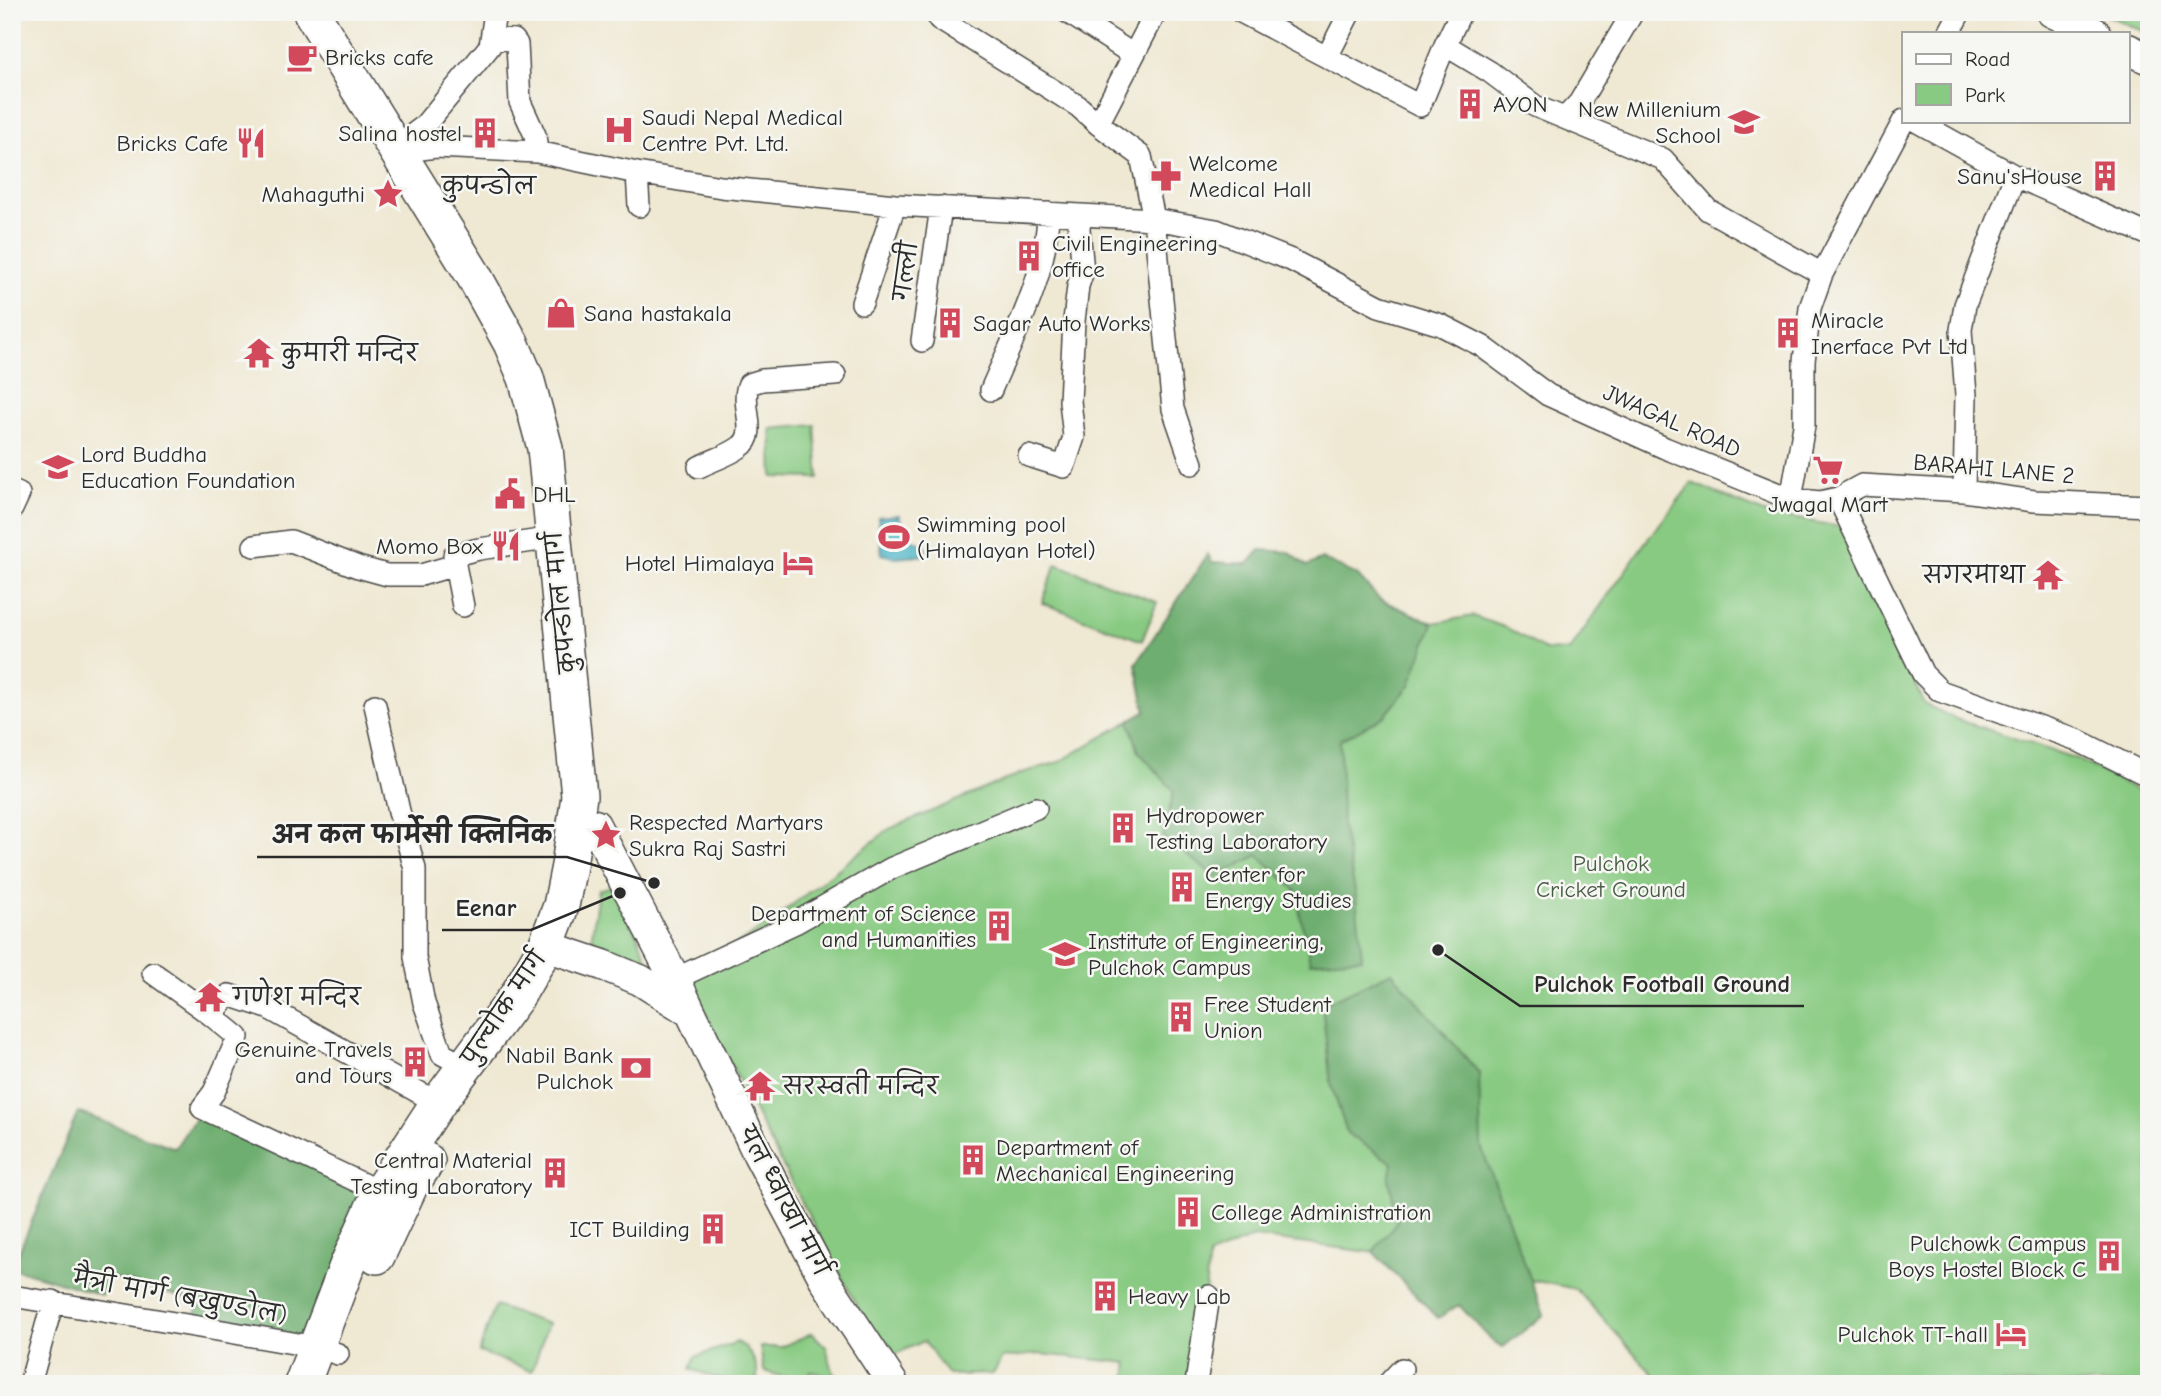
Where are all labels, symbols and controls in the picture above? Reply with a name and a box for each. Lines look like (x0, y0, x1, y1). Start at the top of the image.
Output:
legend (1902, 32, 2130, 122)
cafe icon: Bricks cafe (285, 40, 319, 74)
place label: Bricks cafe (325, 44, 434, 71)
text: Road (1965, 47, 2010, 71)
text: Park (1965, 83, 2005, 107)
building icon: AYON (1453, 87, 1487, 121)
place label: AYON (1493, 91, 1548, 118)
place label: New Millenium School (1578, 96, 1721, 149)
place label: Saudi Nepal Medical Centre Pvt. Ltd. (642, 104, 843, 157)
school or university icon: New Millenium School (1727, 105, 1761, 139)
hospital icon: Saudi Nepal Medical Centre Pvt. Ltd. (602, 113, 636, 147)
building icon: Salina hostel (468, 116, 502, 150)
place label: Salina hostel (339, 120, 462, 147)
restaurant icon: Bricks Cafe (234, 126, 268, 160)
place label: Bricks Cafe (116, 130, 228, 157)
place label: Welcome Medical Hall (1189, 150, 1311, 203)
pharmacy icon: Welcome Medical Hall (1149, 159, 1183, 193)
building icon: Sanu'sHouse (2088, 159, 2122, 193)
place label: Sanu'sHouse (1957, 163, 2082, 190)
district label: कुपन्डोल (440, 168, 538, 203)
place icon: Mahaguthi (371, 177, 405, 211)
place label: Mahaguthi (262, 181, 365, 208)
place label: Civil Engineering office (1052, 230, 1218, 283)
street label: गल्ली (883, 238, 924, 304)
building icon: Civil Engineering office (1012, 239, 1046, 273)
shop icon: Sana hastakala (544, 296, 578, 330)
place label: Sana hastakala (584, 300, 732, 327)
building icon: Sagar Auto Works (933, 306, 967, 340)
place label: Miracle Inerface Pvt Ltd (1811, 307, 1968, 360)
place label: Sagar Auto Works (973, 310, 1150, 337)
building icon: Miracle Inerface Pvt Ltd (1771, 316, 1805, 350)
place label: कुमारी मन्दिर (280, 335, 419, 369)
temple icon: कुमारी मन्दिर (242, 336, 276, 370)
street label: JWAGAL ROAD (1599, 379, 1745, 463)
place label: Lord Buddha Education Foundation (81, 441, 295, 494)
street label: BARAHI LANE 2 (1912, 449, 2076, 489)
school or university icon: Lord Buddha Education Foundation (41, 450, 75, 484)
supermarket icon: Jwagal Mart (1811, 453, 1845, 487)
public building icon: DHL (493, 477, 527, 511)
place label: DHL (533, 481, 576, 508)
place label: Jwagal Mart (1768, 491, 1889, 518)
place label: Swimming pool (Himalayan Hotel) (917, 511, 1096, 564)
sports icon: Swimming pool (Himalayan Hotel) (877, 520, 911, 554)
street label: कुपन्डोल मार्ग (535, 528, 585, 677)
restaurant icon: Momo Box (489, 529, 523, 563)
place label: Momo Box (376, 533, 483, 560)
hotel icon: Hotel Himalaya (781, 546, 815, 580)
place label: Hotel Himalaya (625, 550, 775, 577)
temple icon: सगरमाथा (2031, 558, 2065, 592)
place label: सगरमाथा (1921, 562, 2027, 589)
place label: Hydropower Testing Laboratory (1146, 802, 1328, 855)
place label: Respected Martyars Sukra Raj Sastri (629, 809, 823, 862)
building icon: Hydropower Testing Laboratory (1106, 811, 1140, 845)
callout: अन कल फार्मेसी क्लिनिक (257, 812, 567, 857)
text: अन कल फार्मेसी क्लिनिक (271, 814, 555, 849)
place icon: Respected Martyars Sukra Raj Sastri (589, 818, 623, 852)
park label: Pulchok Cricket Ground (1536, 850, 1686, 903)
place label: Center for Energy Studies (1205, 861, 1351, 914)
building icon: Center for Energy Studies (1165, 870, 1199, 904)
callout: Eenar (442, 885, 531, 930)
text: Eenar (456, 894, 517, 922)
place label: Department of Science and Humanities (751, 900, 976, 953)
building icon: Department of Science and Humanities (982, 909, 1016, 943)
place label: Institute of Engineering, Pulchok Campus (1088, 928, 1324, 981)
school or university icon: Institute of Engineering, Pulchok Campus (1048, 937, 1082, 971)
street label: पुल्चोक मार्ग (451, 942, 555, 1073)
callout: Pulchok Football Ground (1520, 961, 1804, 1006)
text: Pulchok Football Ground (1534, 970, 1790, 998)
place label: गणेश मन्दिर (231, 977, 362, 1011)
temple icon: गणेश मन्दिर (193, 980, 227, 1014)
place label: Free Student Union (1204, 991, 1332, 1044)
building icon: Free Student Union (1164, 1000, 1198, 1034)
place label: Genuine Travels and Tours (235, 1036, 392, 1089)
place label: Nabil Bank Pulchok (506, 1042, 613, 1095)
building icon: Genuine Travels and Tours (398, 1045, 432, 1079)
bank icon: Nabil Bank Pulchok (619, 1051, 653, 1085)
place label: सरस्वती मन्दिर (781, 1068, 940, 1100)
temple icon: सरस्वती मन्दिर (743, 1069, 777, 1103)
street label: यल ध्वाखा मार्ग (732, 1117, 840, 1282)
place label: Department of Mechanical Engineering (996, 1134, 1235, 1187)
building icon: Department of Mechanical Engineering (956, 1143, 990, 1177)
place label: Central Material Testing Laboratory (351, 1147, 533, 1200)
building icon: Central Material Testing Laboratory (538, 1156, 572, 1190)
building icon: College Administration (1171, 1195, 1205, 1229)
place label: College Administration (1211, 1199, 1431, 1226)
building icon: ICT Building (696, 1212, 730, 1246)
place label: ICT Building (569, 1216, 690, 1243)
place label: Pulchowk Campus Boys Hostel Block C (1888, 1230, 2086, 1283)
building icon: Pulchowk Campus Boys Hostel Block C (2092, 1239, 2126, 1273)
street label: मैत्री मार्ग (बखुण्डोल) (68, 1256, 291, 1332)
building icon: Heavy Lab (1088, 1279, 1122, 1313)
place label: Heavy Lab (1128, 1283, 1231, 1310)
hotel icon: Pulchok TT-hall (1994, 1317, 2028, 1351)
place label: Pulchok TT-hall (1838, 1321, 1988, 1348)

